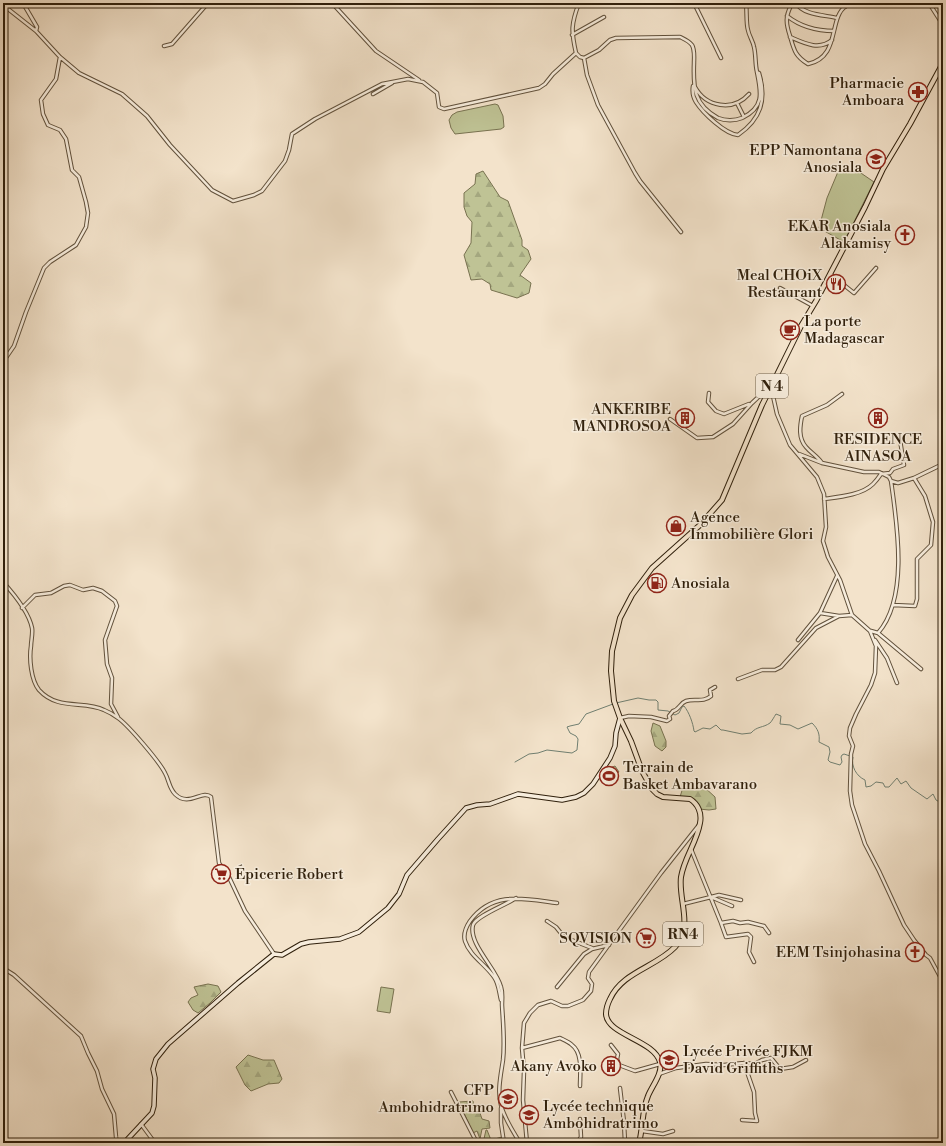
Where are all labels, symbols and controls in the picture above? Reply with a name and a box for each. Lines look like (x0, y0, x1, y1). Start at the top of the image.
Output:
place label: Pharmacie Amboara (830, 74, 904, 110)
pharmacy icon: Pharmacie Amboara (907, 81, 929, 103)
place label: EPP Namontana Anosiala (749, 141, 862, 177)
school or university icon: EPP Namontana Anosiala (865, 148, 887, 170)
place label: EKAR Anosiala Alakamisy (788, 217, 892, 253)
church icon: EKAR Anosiala Alakamisy (894, 224, 916, 246)
place label: Meal CHOiX Restaurant (737, 266, 823, 302)
restaurant icon: Meal CHOiX Restaurant (825, 273, 847, 295)
place label: La porte Madagascar (804, 312, 885, 348)
cafe icon: La porte Madagascar (779, 319, 801, 341)
road number: N 4 (756, 374, 788, 398)
place label: ANKERIBE MANDROSOA (573, 400, 672, 436)
building icon: ANKERIBE MANDROSOA (674, 407, 696, 429)
building icon: RESIDENCE AINASOA (867, 407, 889, 429)
place label: RESIDENCE AINASOA (834, 430, 922, 466)
place label: Agence Immobilière Glori (689, 508, 814, 544)
shop icon: Agence Immobilière Glori (665, 515, 687, 537)
fuel station icon: Anosiala (646, 572, 668, 594)
place label: Anosiala (670, 574, 730, 593)
place label: Terrain de Basket Ambavarano (622, 758, 757, 794)
sports icon: Terrain de Basket Ambavarano (598, 765, 620, 787)
supermarket icon: Épicerie Robert (210, 863, 232, 885)
place label: Épicerie Robert (235, 864, 344, 884)
road number: RN4 (663, 922, 703, 946)
supermarket icon: SQVISION (635, 927, 657, 949)
place label: SQVISION (559, 929, 632, 948)
church icon: EEM Tsinjohasina (904, 941, 926, 963)
place label: EEM Tsinjohasina (776, 943, 901, 962)
place label: Lycée Privée FJKM David Griffiths (683, 1042, 814, 1078)
school or university icon: Lycée Privée FJKM David Griffiths (658, 1049, 680, 1071)
building icon: Akany Avoko (600, 1055, 622, 1077)
place label: Akany Avoko (509, 1057, 597, 1076)
place label: CFP Ambohidratrimo (378, 1081, 494, 1117)
school or university icon: CFP Ambohidratrimo (497, 1088, 519, 1110)
place label: Lycée technique Ambohidratrimo (542, 1097, 658, 1133)
school or university icon: Lycée technique Ambohidratrimo (518, 1104, 540, 1126)

